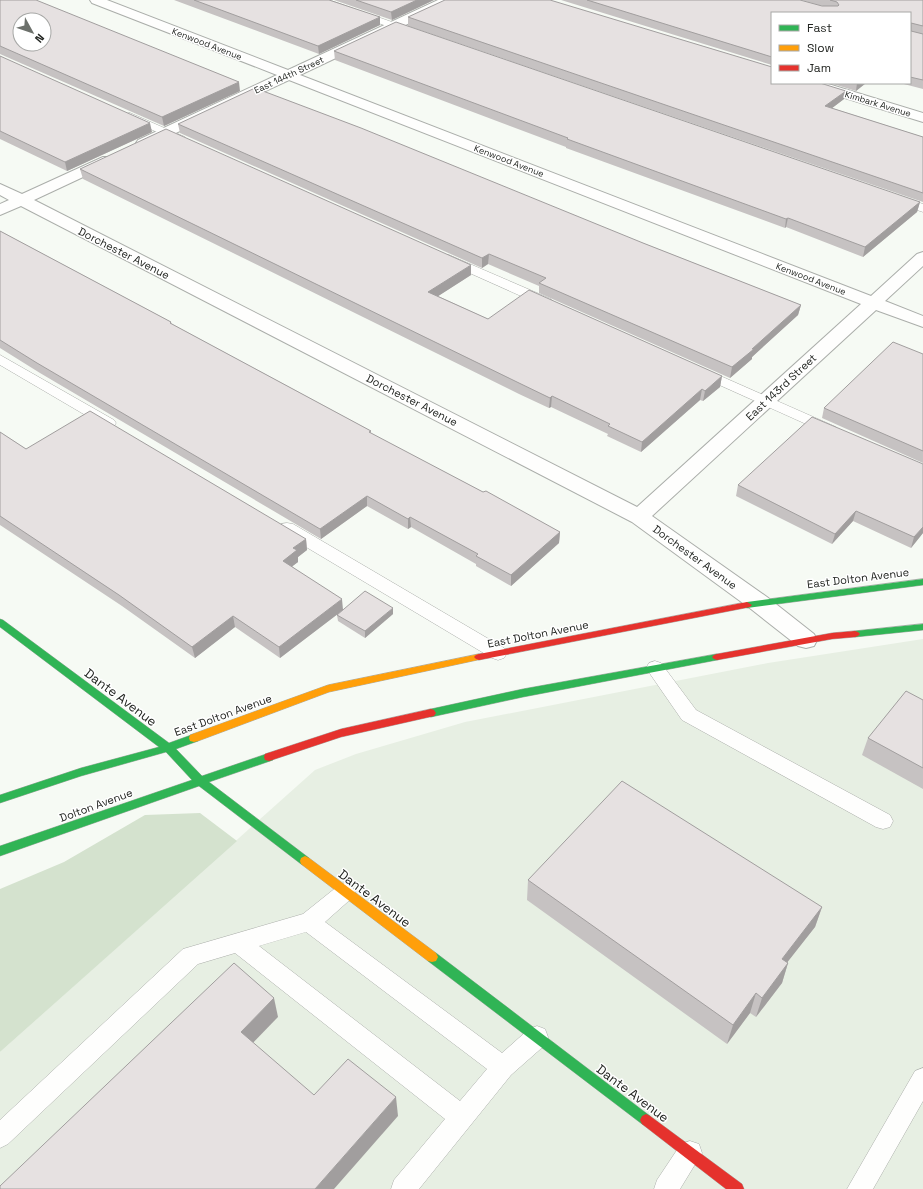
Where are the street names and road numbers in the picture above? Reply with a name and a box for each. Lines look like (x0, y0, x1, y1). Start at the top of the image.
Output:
street label: Kenwood Avenue (170, 25, 244, 63)
street label: East 144th Street (252, 54, 326, 96)
street label: Kimbark Avenue (843, 88, 913, 120)
street label: Kenwood Avenue (472, 142, 546, 180)
street label: Dorchester Avenue (76, 224, 172, 282)
street label: Kenwood Avenue (774, 260, 848, 298)
street label: East 143rd Street (743, 351, 819, 423)
street label: Dorchester Avenue (364, 371, 460, 429)
street label: Dorchester Avenue (650, 522, 740, 592)
street label: East Dolton Avenue (806, 565, 910, 591)
street label: East Dolton Avenue (486, 617, 590, 651)
street label: Dante Avenue (81, 665, 160, 730)
street label: East Dolton Avenue (172, 691, 274, 739)
street label: Dolton Avenue (58, 785, 134, 825)
street label: Dante Avenue (335, 866, 414, 931)
street label: Dante Avenue (593, 1061, 672, 1126)

